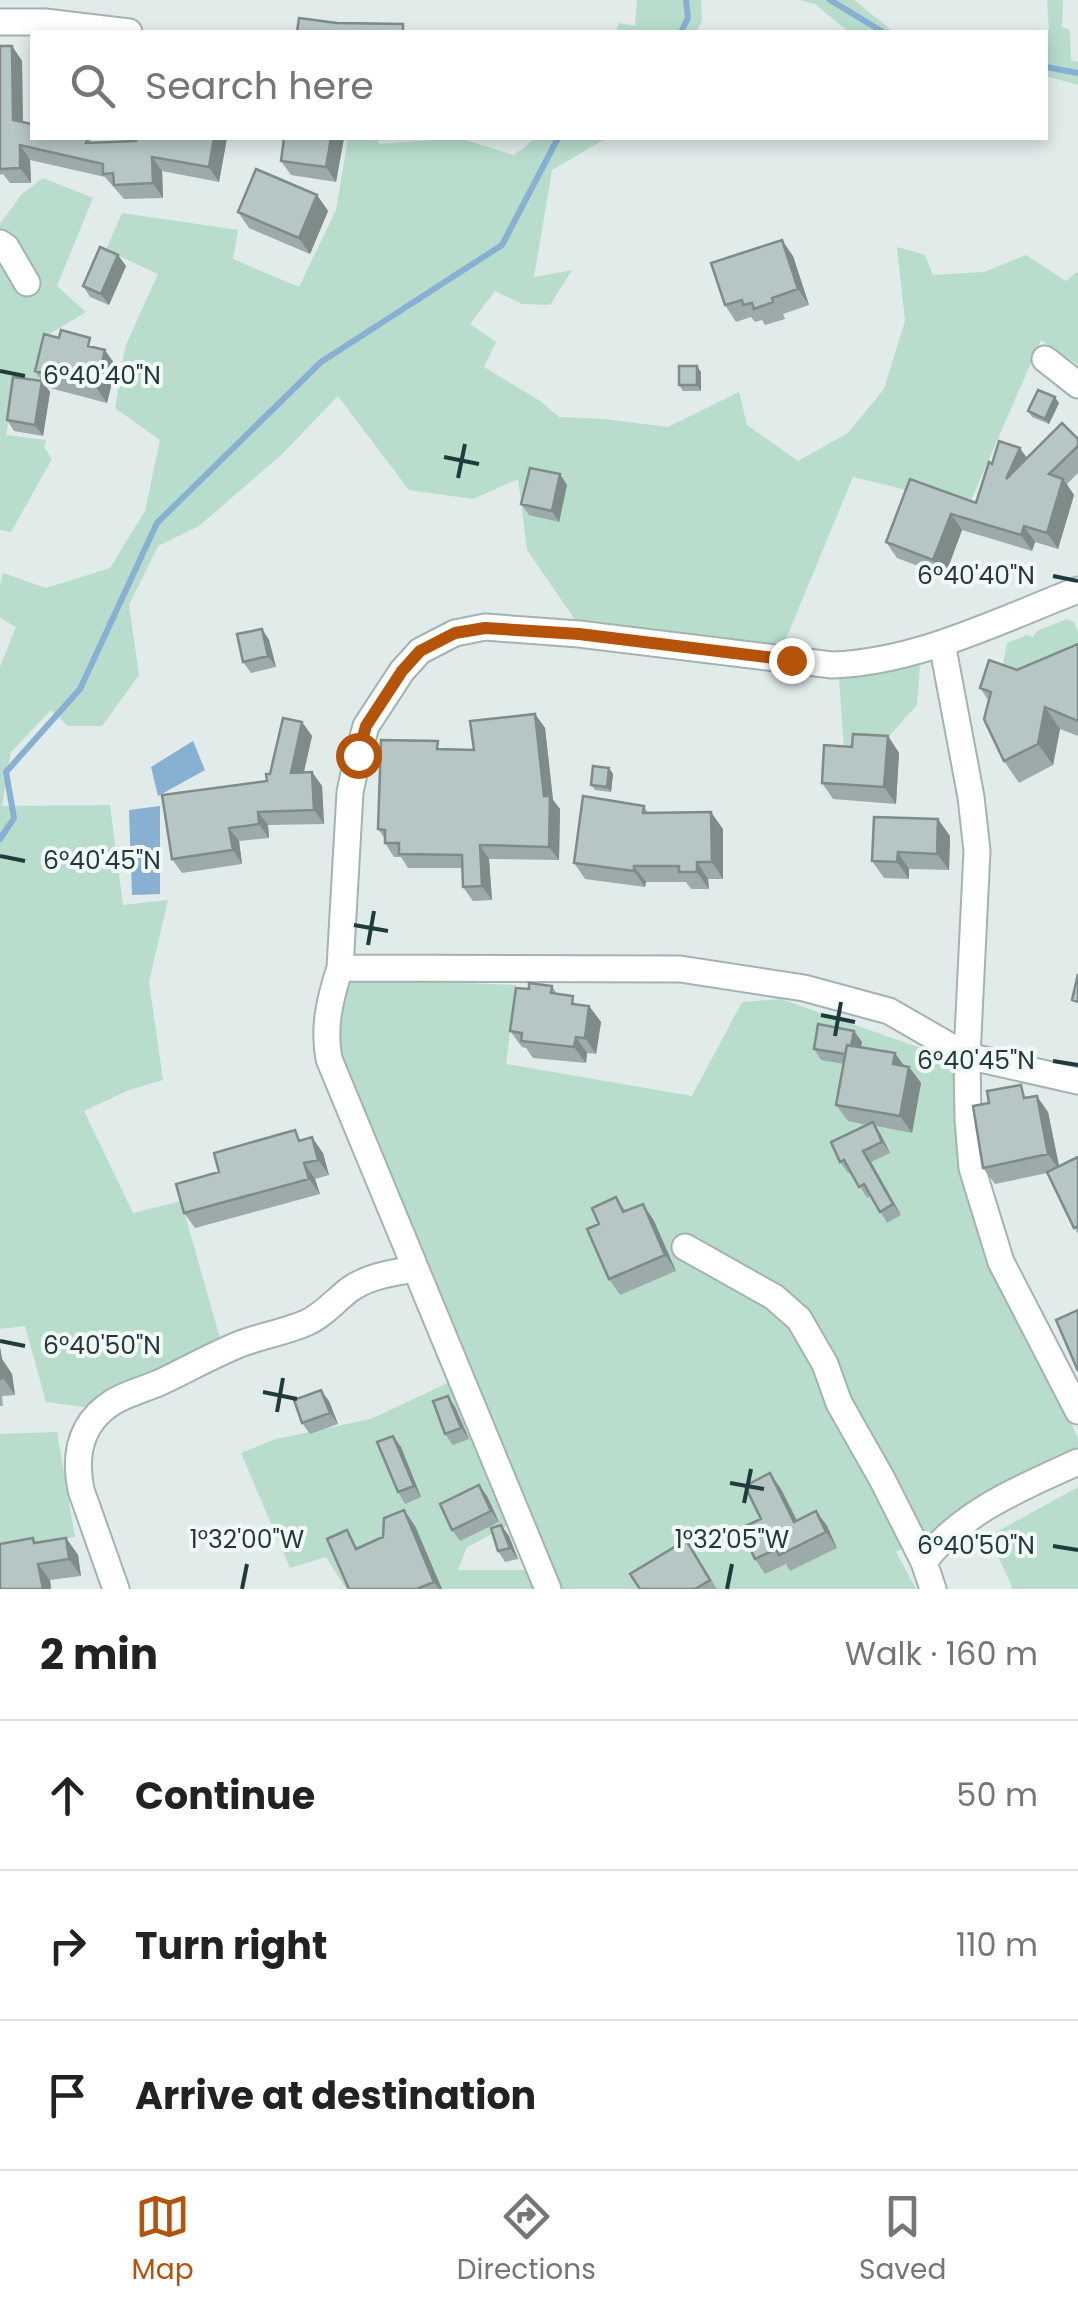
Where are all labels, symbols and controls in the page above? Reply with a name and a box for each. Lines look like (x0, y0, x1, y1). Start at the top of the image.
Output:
search box (30, 30, 1048, 140)
icon: search (65, 58, 120, 113)
text: Search here (145, 59, 374, 112)
text: 6°40'40"N (43, 358, 161, 393)
text: 6°40'40"N (917, 558, 1035, 593)
route end (769, 638, 815, 684)
route start (336, 733, 382, 779)
text: 6°40'45"N (43, 843, 161, 878)
text: 6°40'45"N (917, 1043, 1035, 1078)
text: 6°40'50"N (43, 1328, 161, 1363)
text: 1°32'00"W (190, 1522, 304, 1557)
text: 1°32'05"W (675, 1522, 789, 1557)
text: 6°40'50"N (917, 1528, 1035, 1563)
text: 2 min (40, 1625, 158, 1684)
text: Walk · 160 m (845, 1631, 1038, 1676)
icon: ahead (40, 1768, 95, 1823)
text: Continue (135, 1769, 315, 1822)
text: 50 m (956, 1772, 1038, 1817)
icon: right (40, 1918, 95, 1973)
text: Turn right (135, 1919, 327, 1972)
text: 110 m (956, 1922, 1038, 1967)
icon: arrive (40, 2068, 95, 2123)
text: Arrive at destination (135, 2069, 536, 2122)
tab: Map (132, 2189, 194, 2291)
tab: Directions (457, 2189, 596, 2291)
tab: Saved (859, 2189, 946, 2291)

